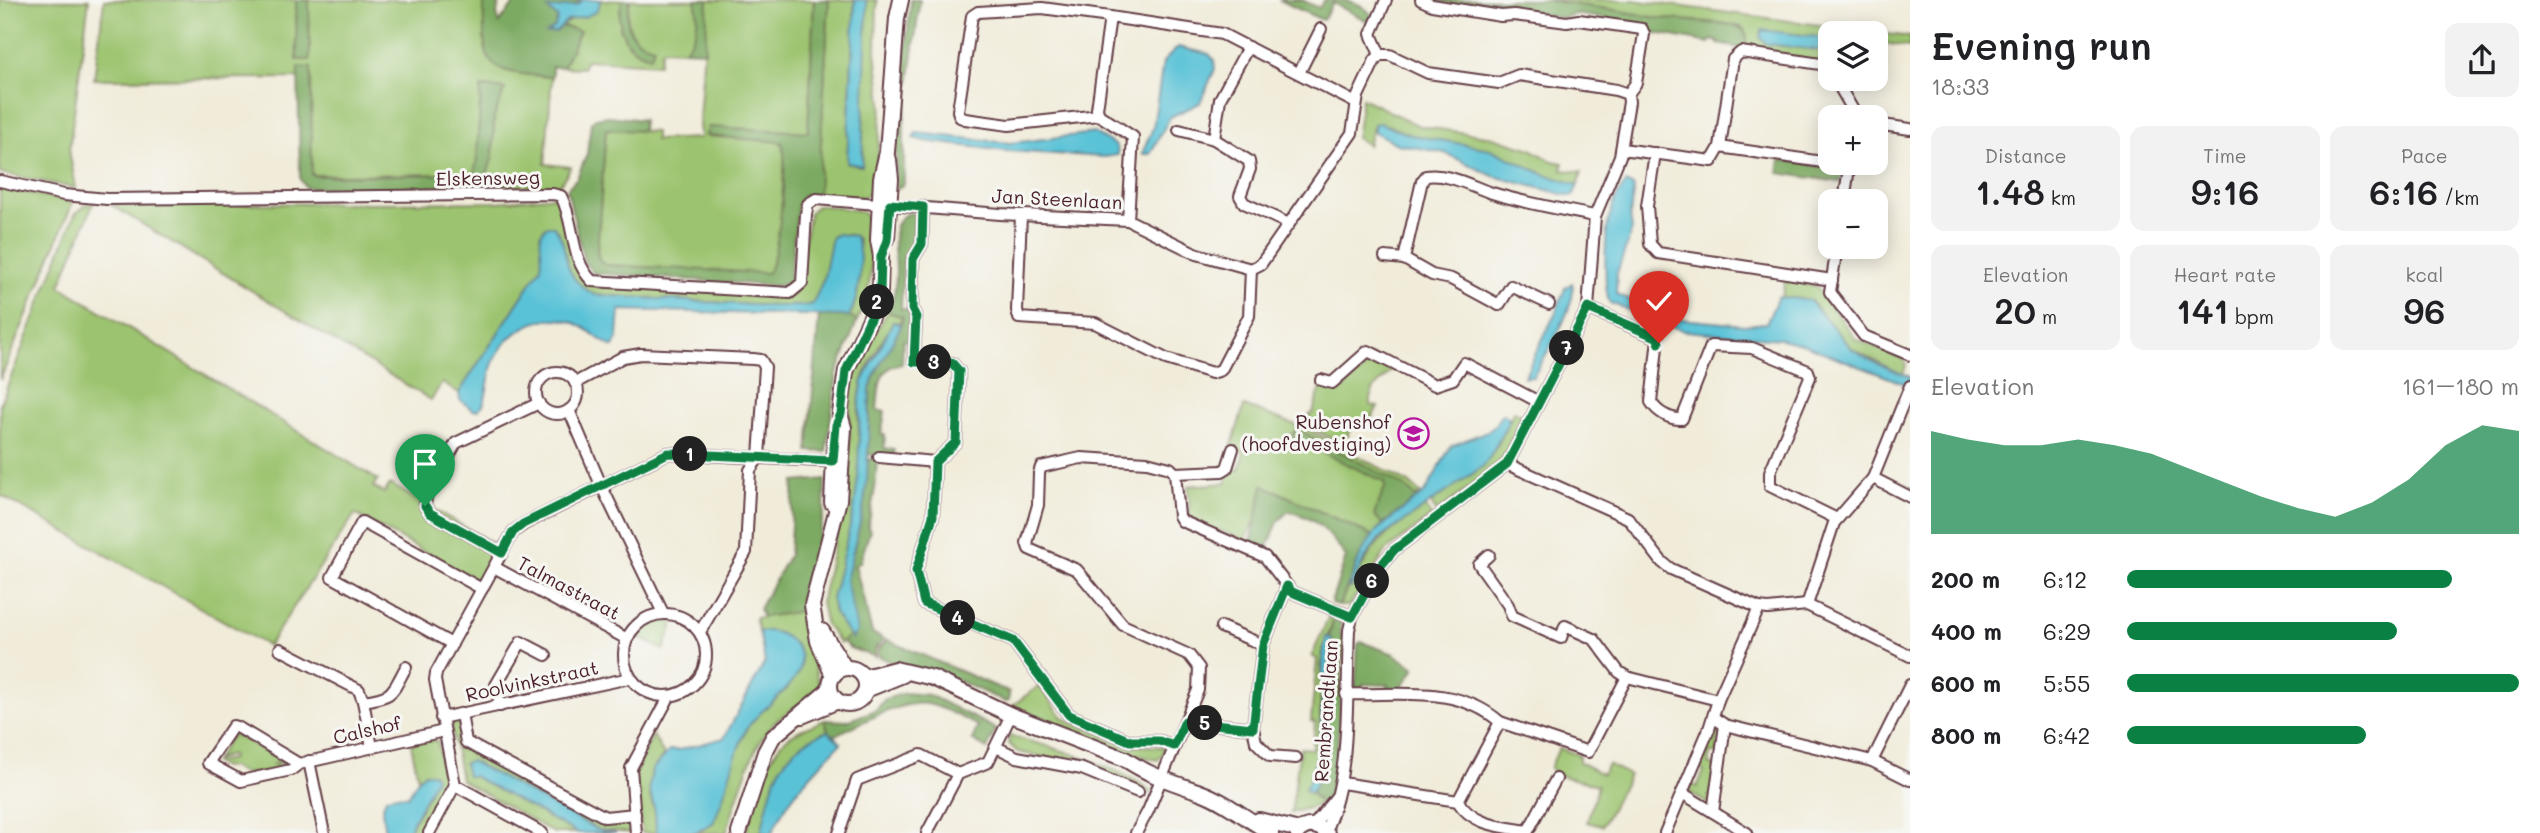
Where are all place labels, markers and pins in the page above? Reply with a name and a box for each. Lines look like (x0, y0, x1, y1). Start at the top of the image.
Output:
pin (1629, 271, 1689, 343)
pin: 2 (860, 284, 894, 320)
pin: 7 (1550, 330, 1584, 366)
pin: 3 (916, 344, 951, 380)
place label: Rubenshof (hoofdvestiging) (1242, 409, 1392, 456)
school or university icon: Rubenshof (hoofdvestiging) (1397, 416, 1431, 450)
pin (395, 434, 455, 506)
pin: 1 (672, 436, 708, 472)
pin: 6 (1354, 564, 1390, 598)
pin: 4 (940, 600, 976, 636)
pin: 5 (1188, 706, 1222, 740)

